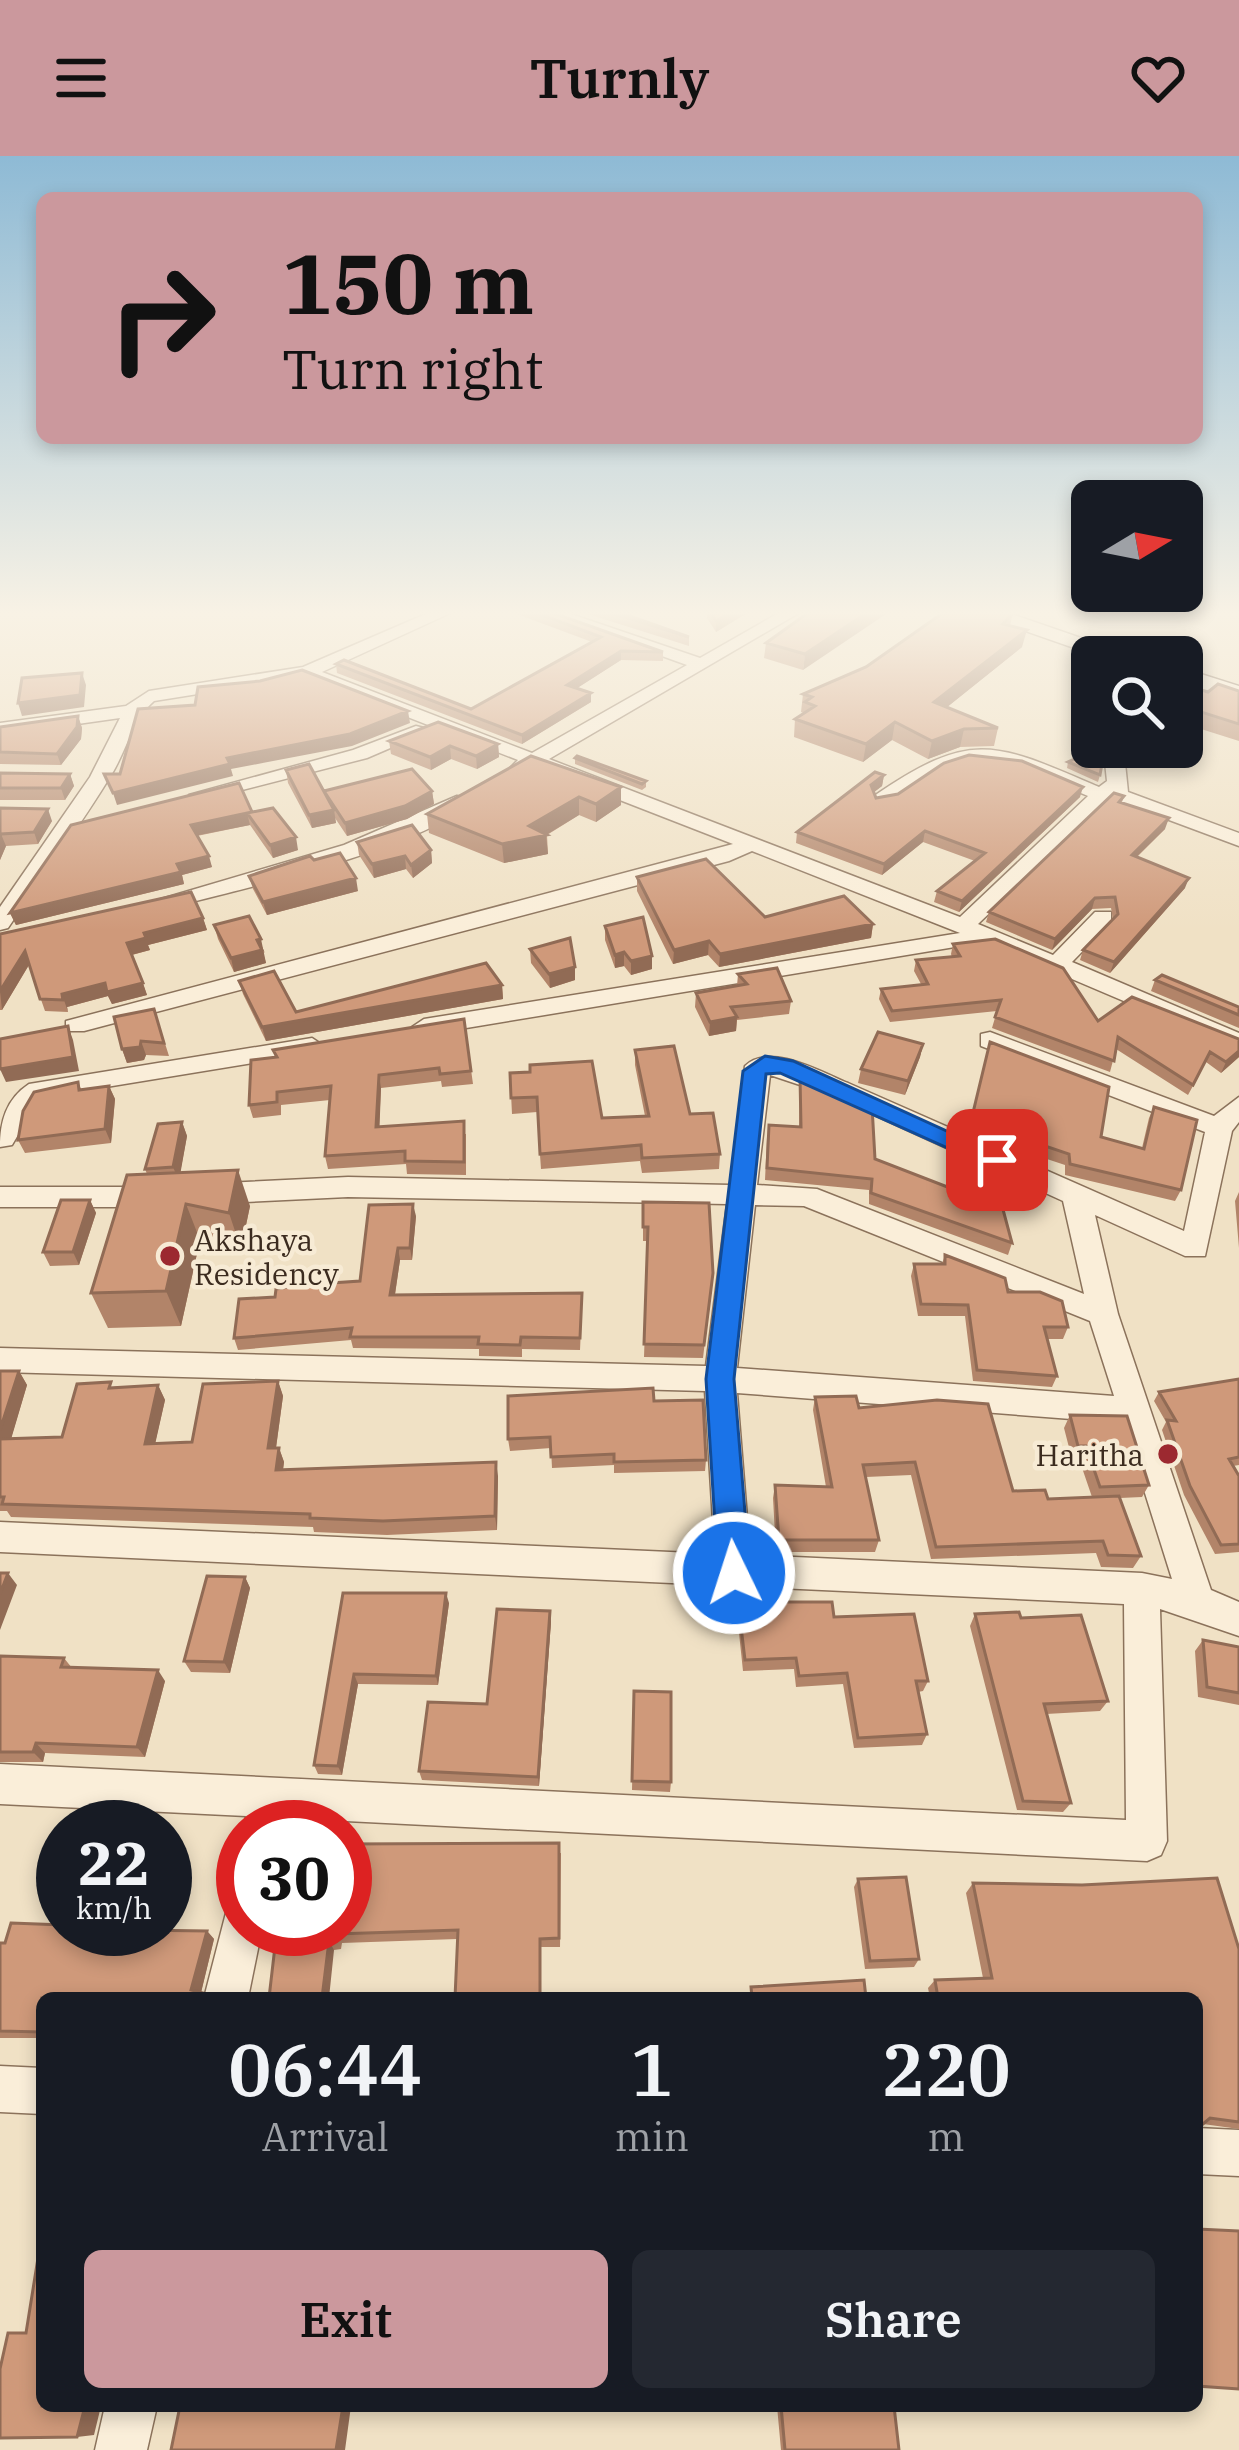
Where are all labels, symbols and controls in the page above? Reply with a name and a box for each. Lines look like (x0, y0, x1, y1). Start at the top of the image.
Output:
text: Turnly (530, 43, 709, 113)
icon: menu (48, 45, 114, 111)
icon: heart (1125, 45, 1191, 111)
text: 150 m (282, 228, 534, 337)
icon: right (84, 240, 240, 396)
text: Turn right (282, 334, 544, 404)
north arrow (1071, 480, 1203, 612)
map controls (1071, 480, 1203, 768)
button: search (1071, 636, 1203, 768)
pin (946, 1109, 1048, 1211)
icon: arrive (964, 1127, 1030, 1193)
place label: Akshaya Residency (194, 1220, 339, 1293)
marker: Akshaya Residency (157, 1243, 183, 1269)
place label: Haritha (1036, 1435, 1144, 1474)
marker: Haritha (1155, 1441, 1181, 1467)
position arrow (671, 1510, 797, 1636)
speed limit sign: 30 (216, 1800, 372, 1956)
text: 22 (78, 1823, 150, 1902)
text: km/h (76, 1888, 152, 1927)
text: 06:44 (228, 2022, 422, 2116)
text: 1 (630, 2022, 673, 2116)
text: 220 (881, 2022, 1011, 2116)
text: Arrival (262, 2111, 389, 2162)
text: min (615, 2111, 689, 2162)
text: m (927, 2111, 965, 2162)
button: Exit (84, 2250, 608, 2388)
button: Share (632, 2250, 1155, 2388)

